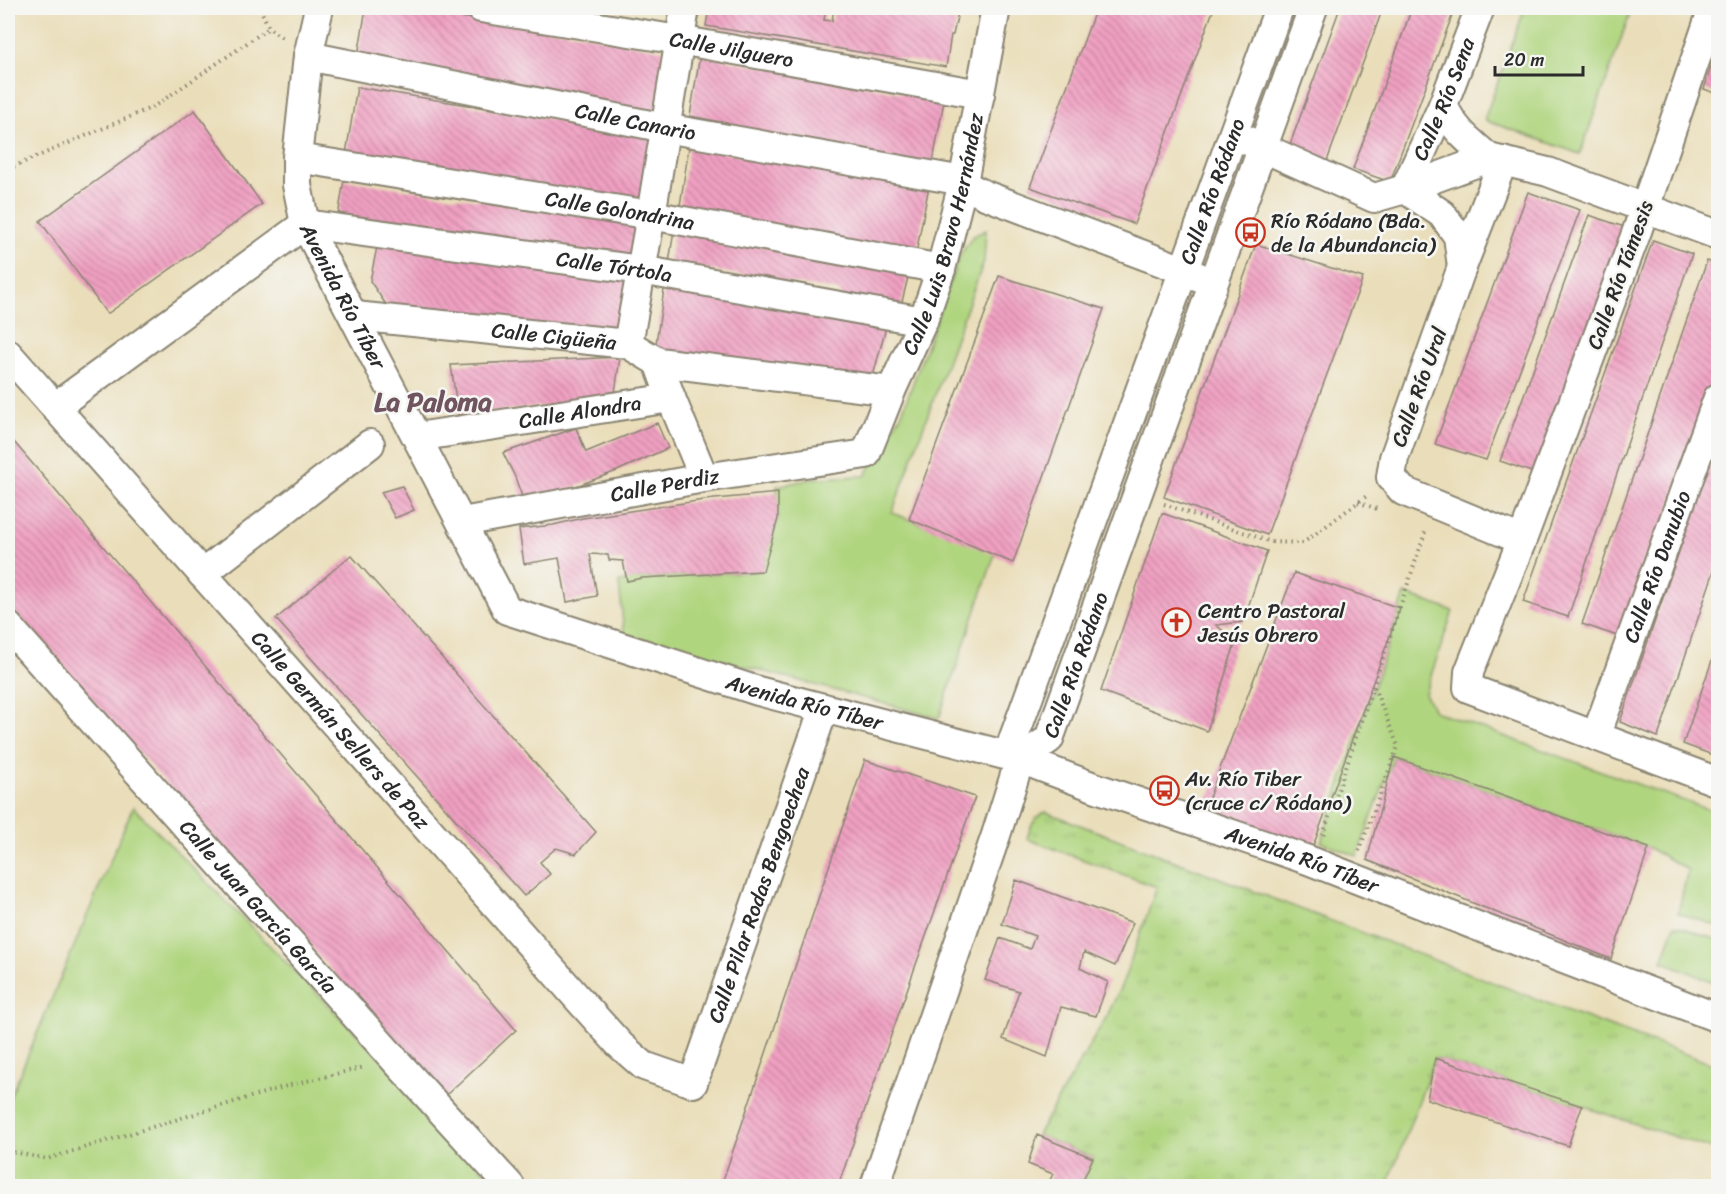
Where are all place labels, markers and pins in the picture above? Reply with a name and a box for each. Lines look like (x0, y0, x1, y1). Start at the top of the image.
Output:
place label: Río Ródano (Bda. de la Abundancia) (1271, 202, 1437, 264)
bus stop icon: Río Ródano (Bda. de la Abundancia) (1234, 217, 1266, 249)
place label: Centro Pastoral Jesús Obrero (1197, 592, 1346, 654)
church icon: Centro Pastoral Jesús Obrero (1161, 607, 1193, 639)
place label: Av. Río Tiber (cruce c/ Ródano) (1184, 760, 1352, 822)
bus stop icon: Av. Río Tiber (cruce c/ Ródano) (1148, 775, 1180, 807)

